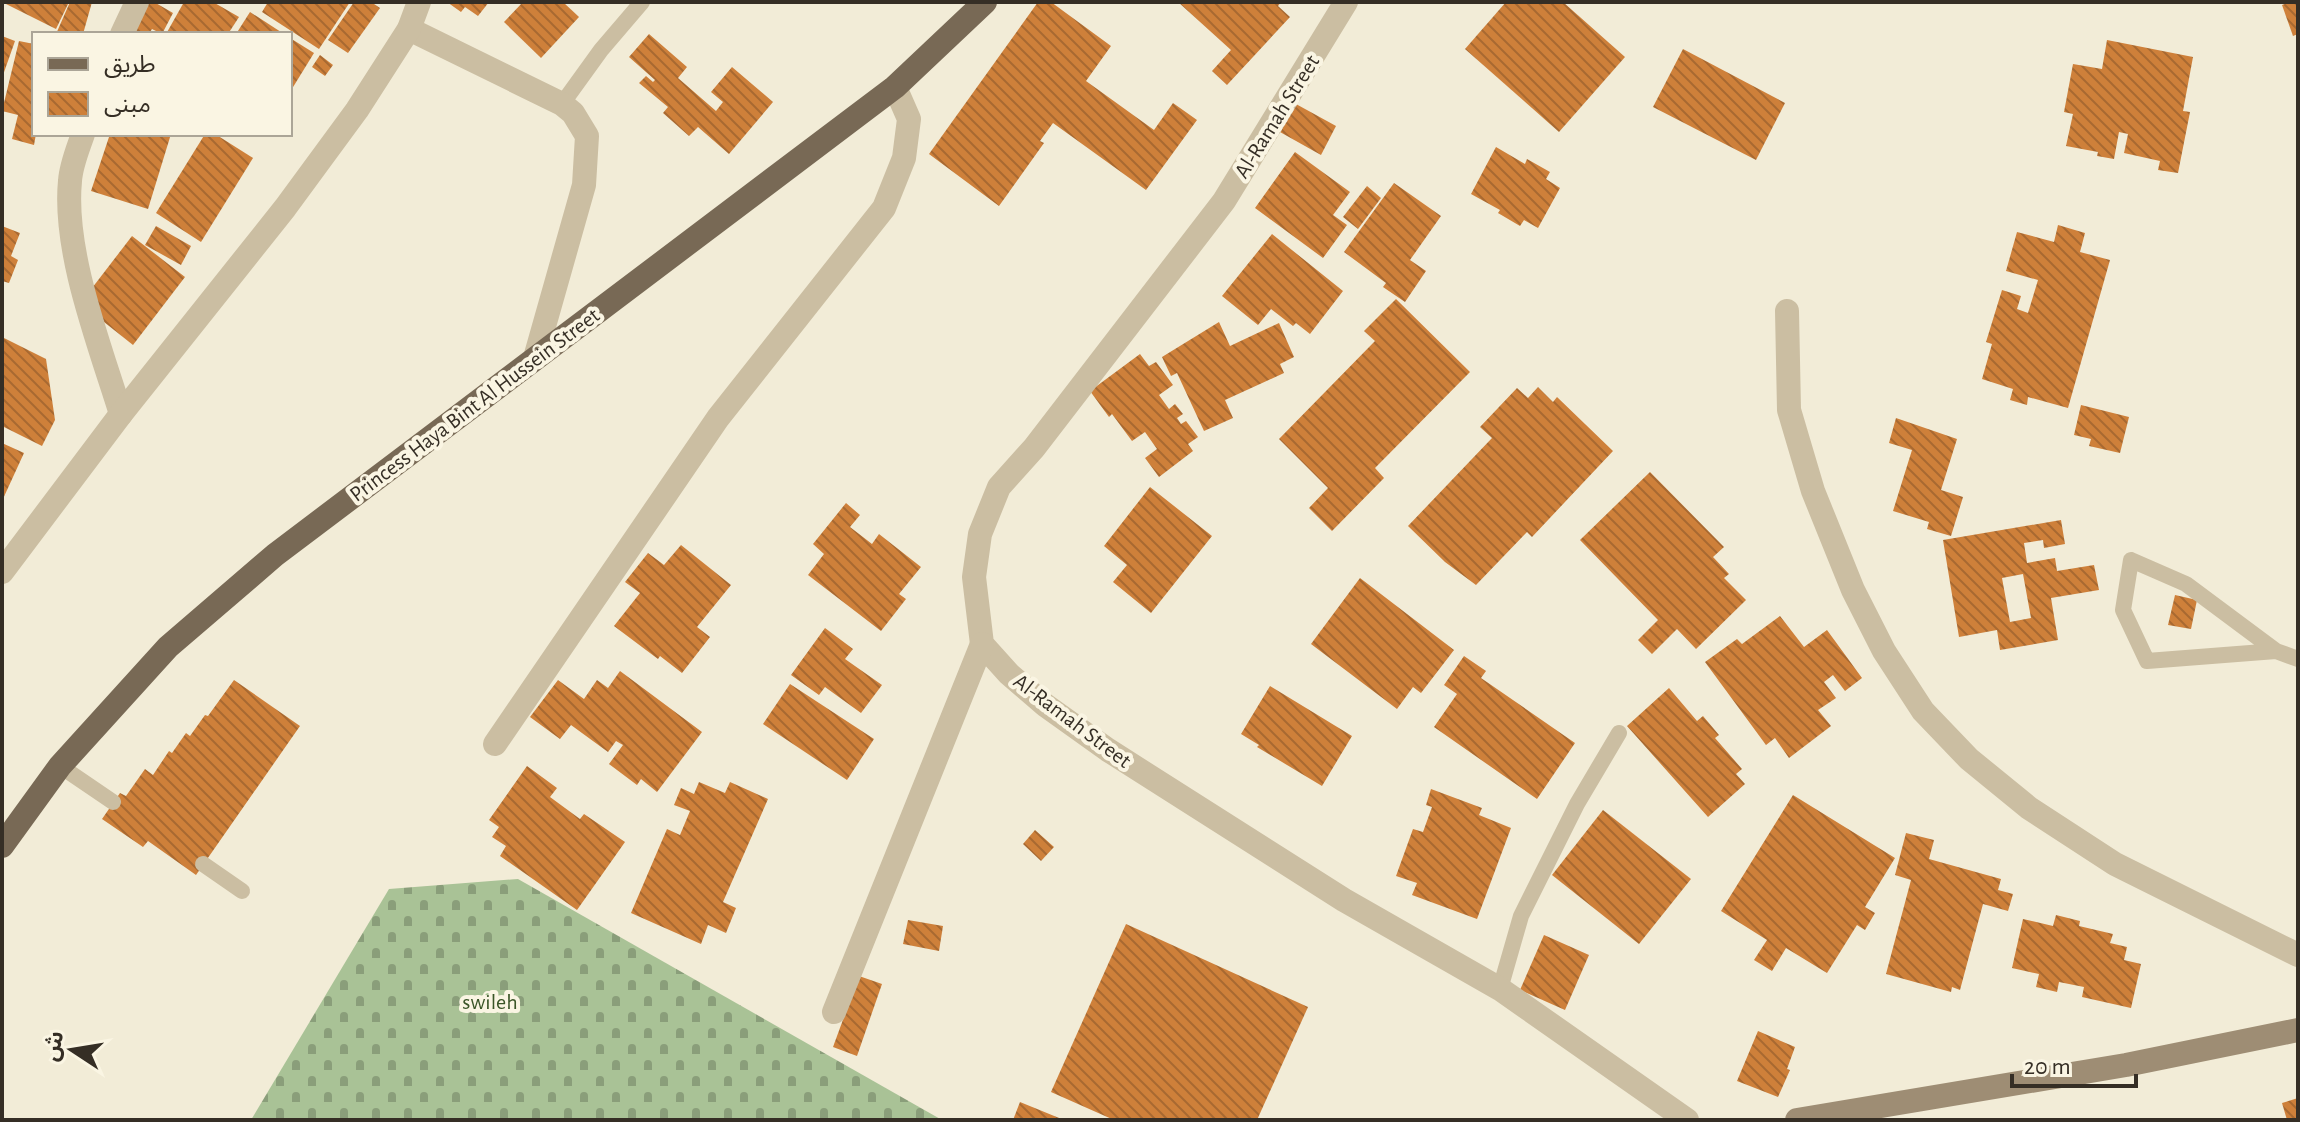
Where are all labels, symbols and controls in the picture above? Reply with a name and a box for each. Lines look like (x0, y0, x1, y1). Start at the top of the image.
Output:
legend (32, 32, 292, 136)
street label: Al-Ramah Street (1230, 51, 1323, 182)
text: طريق (104, 53, 156, 79)
text: مبنى (104, 93, 151, 117)
street label: Princess Haya Bint Al Hussein Street (346, 304, 604, 506)
street label: Al-Ramah Street (1010, 670, 1135, 772)
park label: swileh (462, 991, 518, 1013)
north arrow (32, 1010, 112, 1090)
text: ش (40, 1029, 68, 1063)
scale bar (2012, 1038, 2136, 1088)
text: 20 m (2024, 1055, 2071, 1079)

